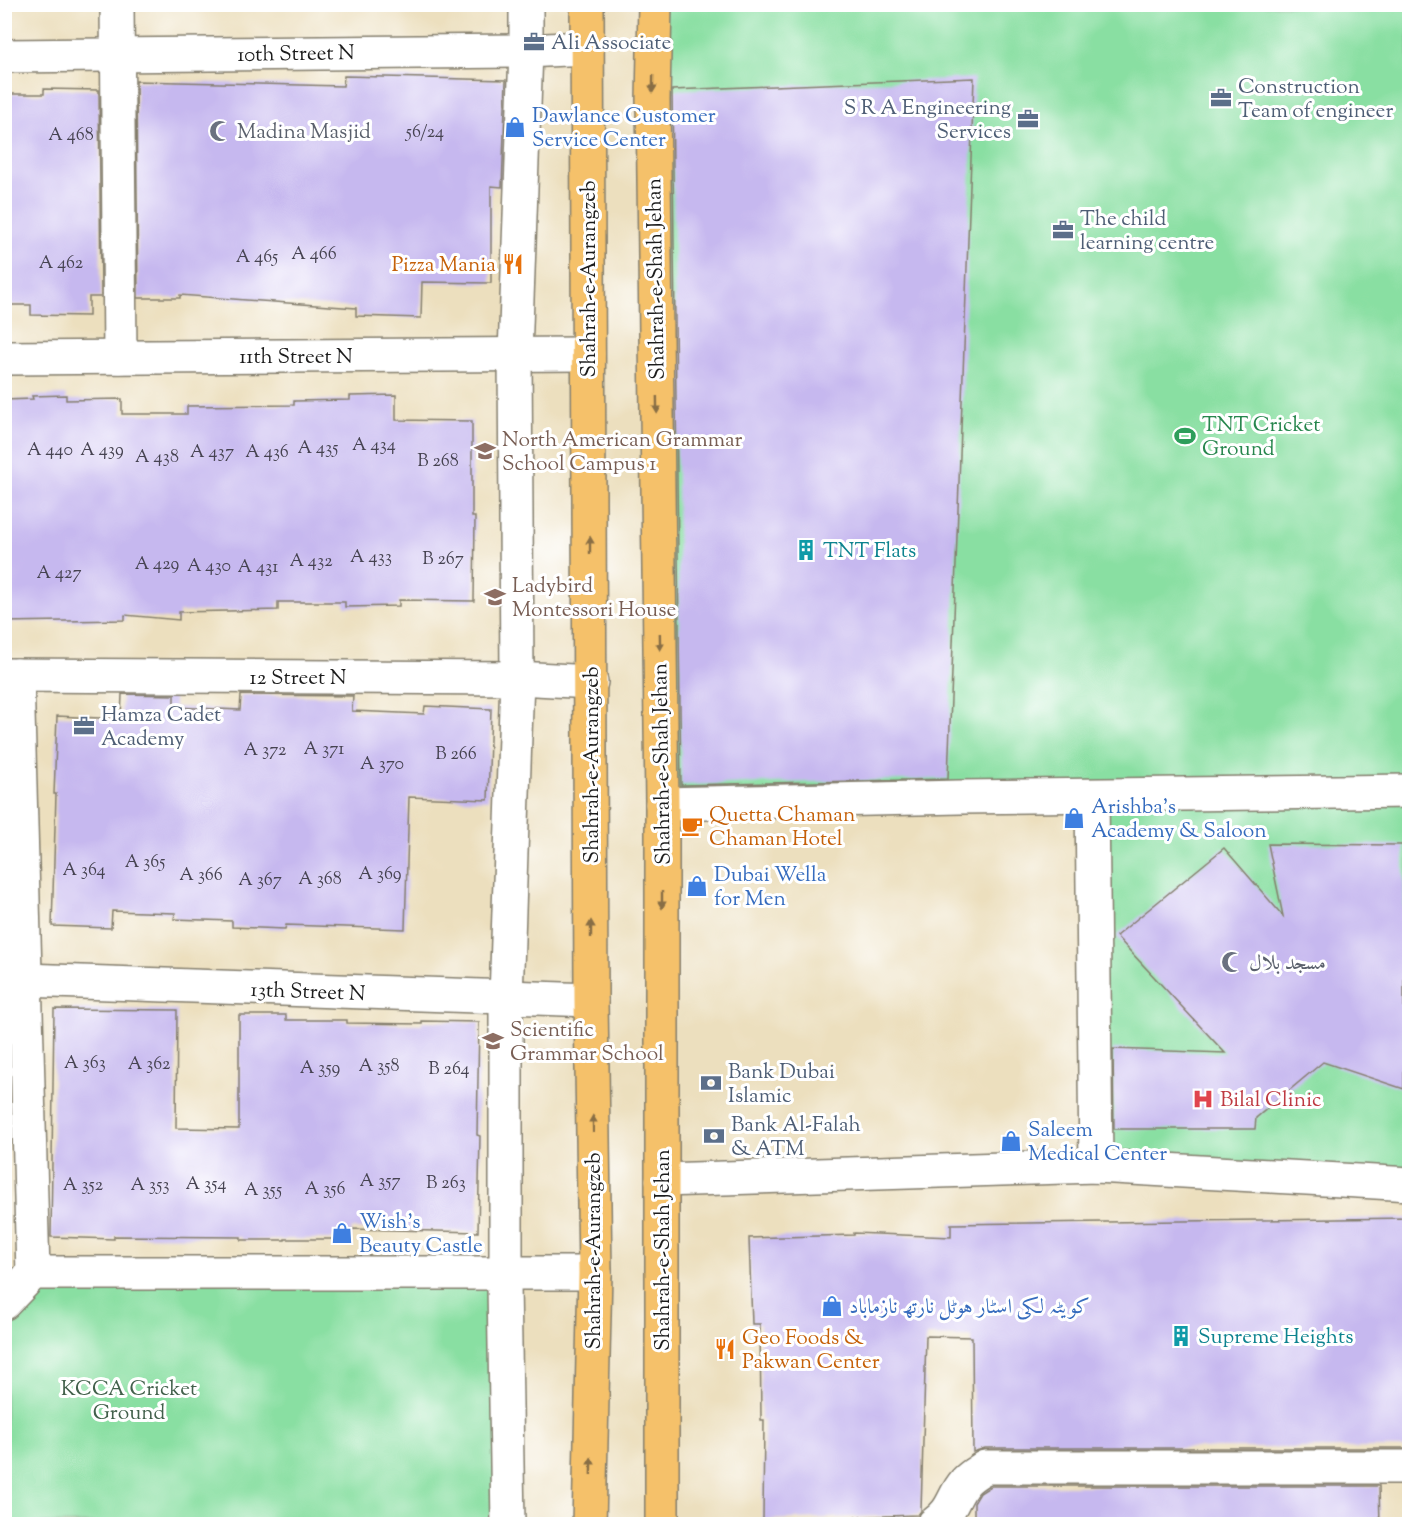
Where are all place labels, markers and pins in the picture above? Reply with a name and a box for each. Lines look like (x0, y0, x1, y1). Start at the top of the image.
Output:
place label: Ali Associate (551, 29, 671, 59)
office icon: Ali Associate (522, 30, 546, 54)
place label: Construction Team of engineer (1238, 73, 1393, 127)
office icon: Construction Team of engineer (1209, 86, 1233, 110)
place label: S R A Engineering Services (844, 94, 1011, 148)
place label: Dawlance Customer Service Center (532, 102, 716, 156)
office icon: S R A Engineering Services (1016, 107, 1040, 131)
shop icon: Dawlance Customer Service Center (503, 115, 527, 139)
place label: Madina Masjid (237, 118, 371, 148)
mosque icon: Madina Masjid (208, 119, 232, 143)
place label: The child learning centre (1080, 205, 1214, 259)
office icon: The child learning centre (1051, 218, 1075, 242)
place label: Pizza Mania (391, 251, 496, 281)
restaurant icon: Pizza Mania (501, 252, 525, 276)
place label: TNT Cricket Ground (1202, 411, 1320, 465)
sports icon: TNT Cricket Ground (1173, 424, 1197, 448)
place label: North American Grammar School Campus 1 (502, 426, 742, 480)
school or university icon: North American Grammar School Campus 1 (473, 439, 497, 463)
place label: TNT Flats (823, 537, 916, 567)
building icon: TNT Flats (794, 538, 818, 562)
place label: Ladybird Montessori House (512, 572, 676, 626)
school or university icon: Ladybird Montessori House (483, 585, 507, 609)
place label: Hamza Cadet Academy (101, 701, 221, 755)
office icon: Hamza Cadet Academy (72, 714, 96, 738)
place label: Arishba's Academy & Saloon (1091, 793, 1267, 847)
place label: Quetta Chaman Chaman Hotel (709, 801, 855, 855)
shop icon: Arishba's Academy & Saloon (1062, 806, 1086, 830)
cafe icon: Quetta Chaman Chaman Hotel (680, 814, 704, 838)
place label: Dubai Wella for Men (714, 861, 827, 915)
shop icon: Dubai Wella for Men (685, 874, 709, 898)
place label: مسجد بلال (1249, 949, 1326, 979)
mosque icon: مسجد بلال (1220, 950, 1244, 974)
place label: Scientific Grammar School (510, 1016, 664, 1070)
school or university icon: Scientific Grammar School (481, 1029, 505, 1053)
place label: Bank Dubai Islamic (728, 1058, 835, 1112)
bank icon: Bank Dubai Islamic (699, 1071, 723, 1095)
place label: Bilal Clinic (1220, 1086, 1322, 1116)
hospital icon: Bilal Clinic (1191, 1087, 1215, 1111)
place label: Bank Al-Falah & ATM (731, 1111, 861, 1165)
place label: Saleem Medical Center (1028, 1116, 1167, 1170)
bank icon: Bank Al-Falah & ATM (702, 1124, 726, 1148)
shop icon: Saleem Medical Center (999, 1129, 1023, 1153)
place label: Wish's Beauty Castle (359, 1208, 483, 1262)
shop icon: Wish's Beauty Castle (330, 1221, 354, 1245)
place label: کویٹہ لکی اسٹار ہوٹل نارتھ نازماباد (849, 1293, 1090, 1323)
shop icon: کویٹہ لکی اسٹار ہوٹل نارتھ نازماباد (820, 1294, 844, 1318)
place label: Supreme Heights (1198, 1323, 1353, 1353)
place label: Geo Foods & Pakwan Center (742, 1324, 880, 1378)
building icon: Supreme Heights (1169, 1324, 1193, 1348)
restaurant icon: Geo Foods & Pakwan Center (713, 1337, 737, 1361)

